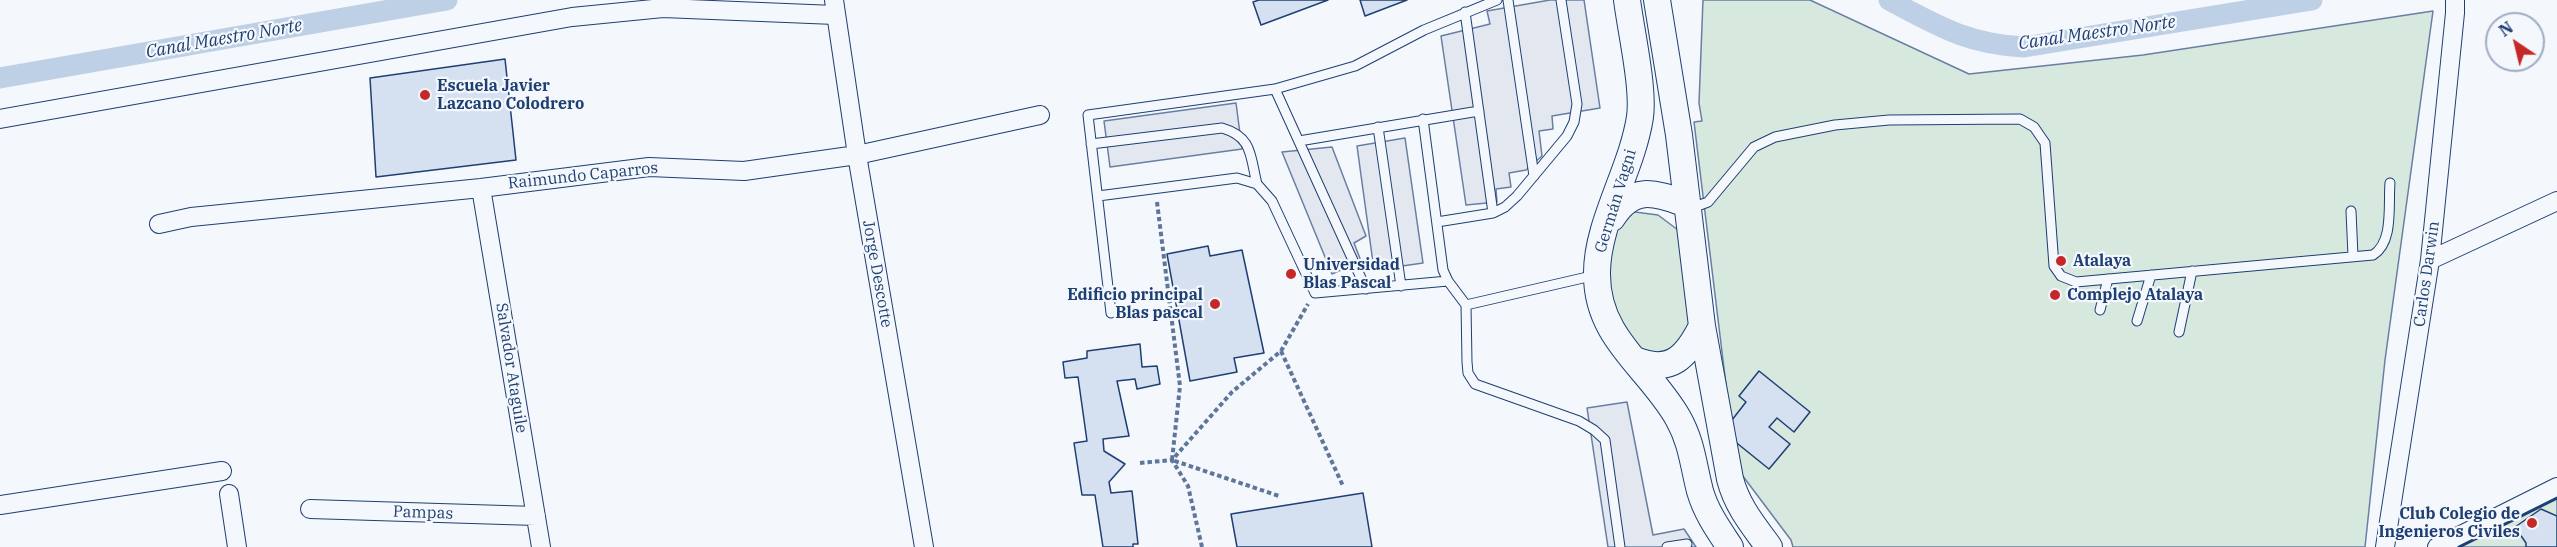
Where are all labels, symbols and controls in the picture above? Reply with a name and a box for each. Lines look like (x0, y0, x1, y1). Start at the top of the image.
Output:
water label: Canal Maestro Norte (2017, 11, 2177, 55)
north arrow (2485, 12, 2545, 72)
water label: Canal Maestro Norte (144, 15, 304, 63)
text: N (2495, 17, 2517, 41)
place label: Escuela Javier Lazcano Colodrero (437, 76, 584, 114)
marker: Escuela Javier Lazcano Colodrero (418, 88, 432, 102)
street label: Germán Vagni (1591, 147, 1641, 255)
street label: Raimundo Caparros (507, 159, 659, 193)
street label: Jorge Descotte (858, 219, 896, 329)
street label: Carlos Darwin (2410, 220, 2444, 328)
place label: Atalaya (2073, 251, 2131, 271)
marker: Atalaya (2054, 254, 2068, 268)
place label: Universidad Blas Pascal (1303, 255, 1400, 293)
marker: Universidad Blas Pascal (1284, 267, 1298, 281)
place label: Edificio principal Blas pascal (1067, 285, 1203, 323)
place label: Complejo Atalaya (2067, 285, 2203, 305)
marker: Complejo Atalaya (2048, 288, 2062, 302)
marker: Edificio principal Blas pascal (1208, 297, 1222, 311)
street label: Salvador Ataguile (491, 301, 531, 435)
street label: Pampas (393, 502, 453, 524)
place label: Club Colegio de Ingenieros Civiles (2378, 504, 2520, 542)
marker: Club Colegio de Ingenieros Civiles (2525, 516, 2539, 530)

